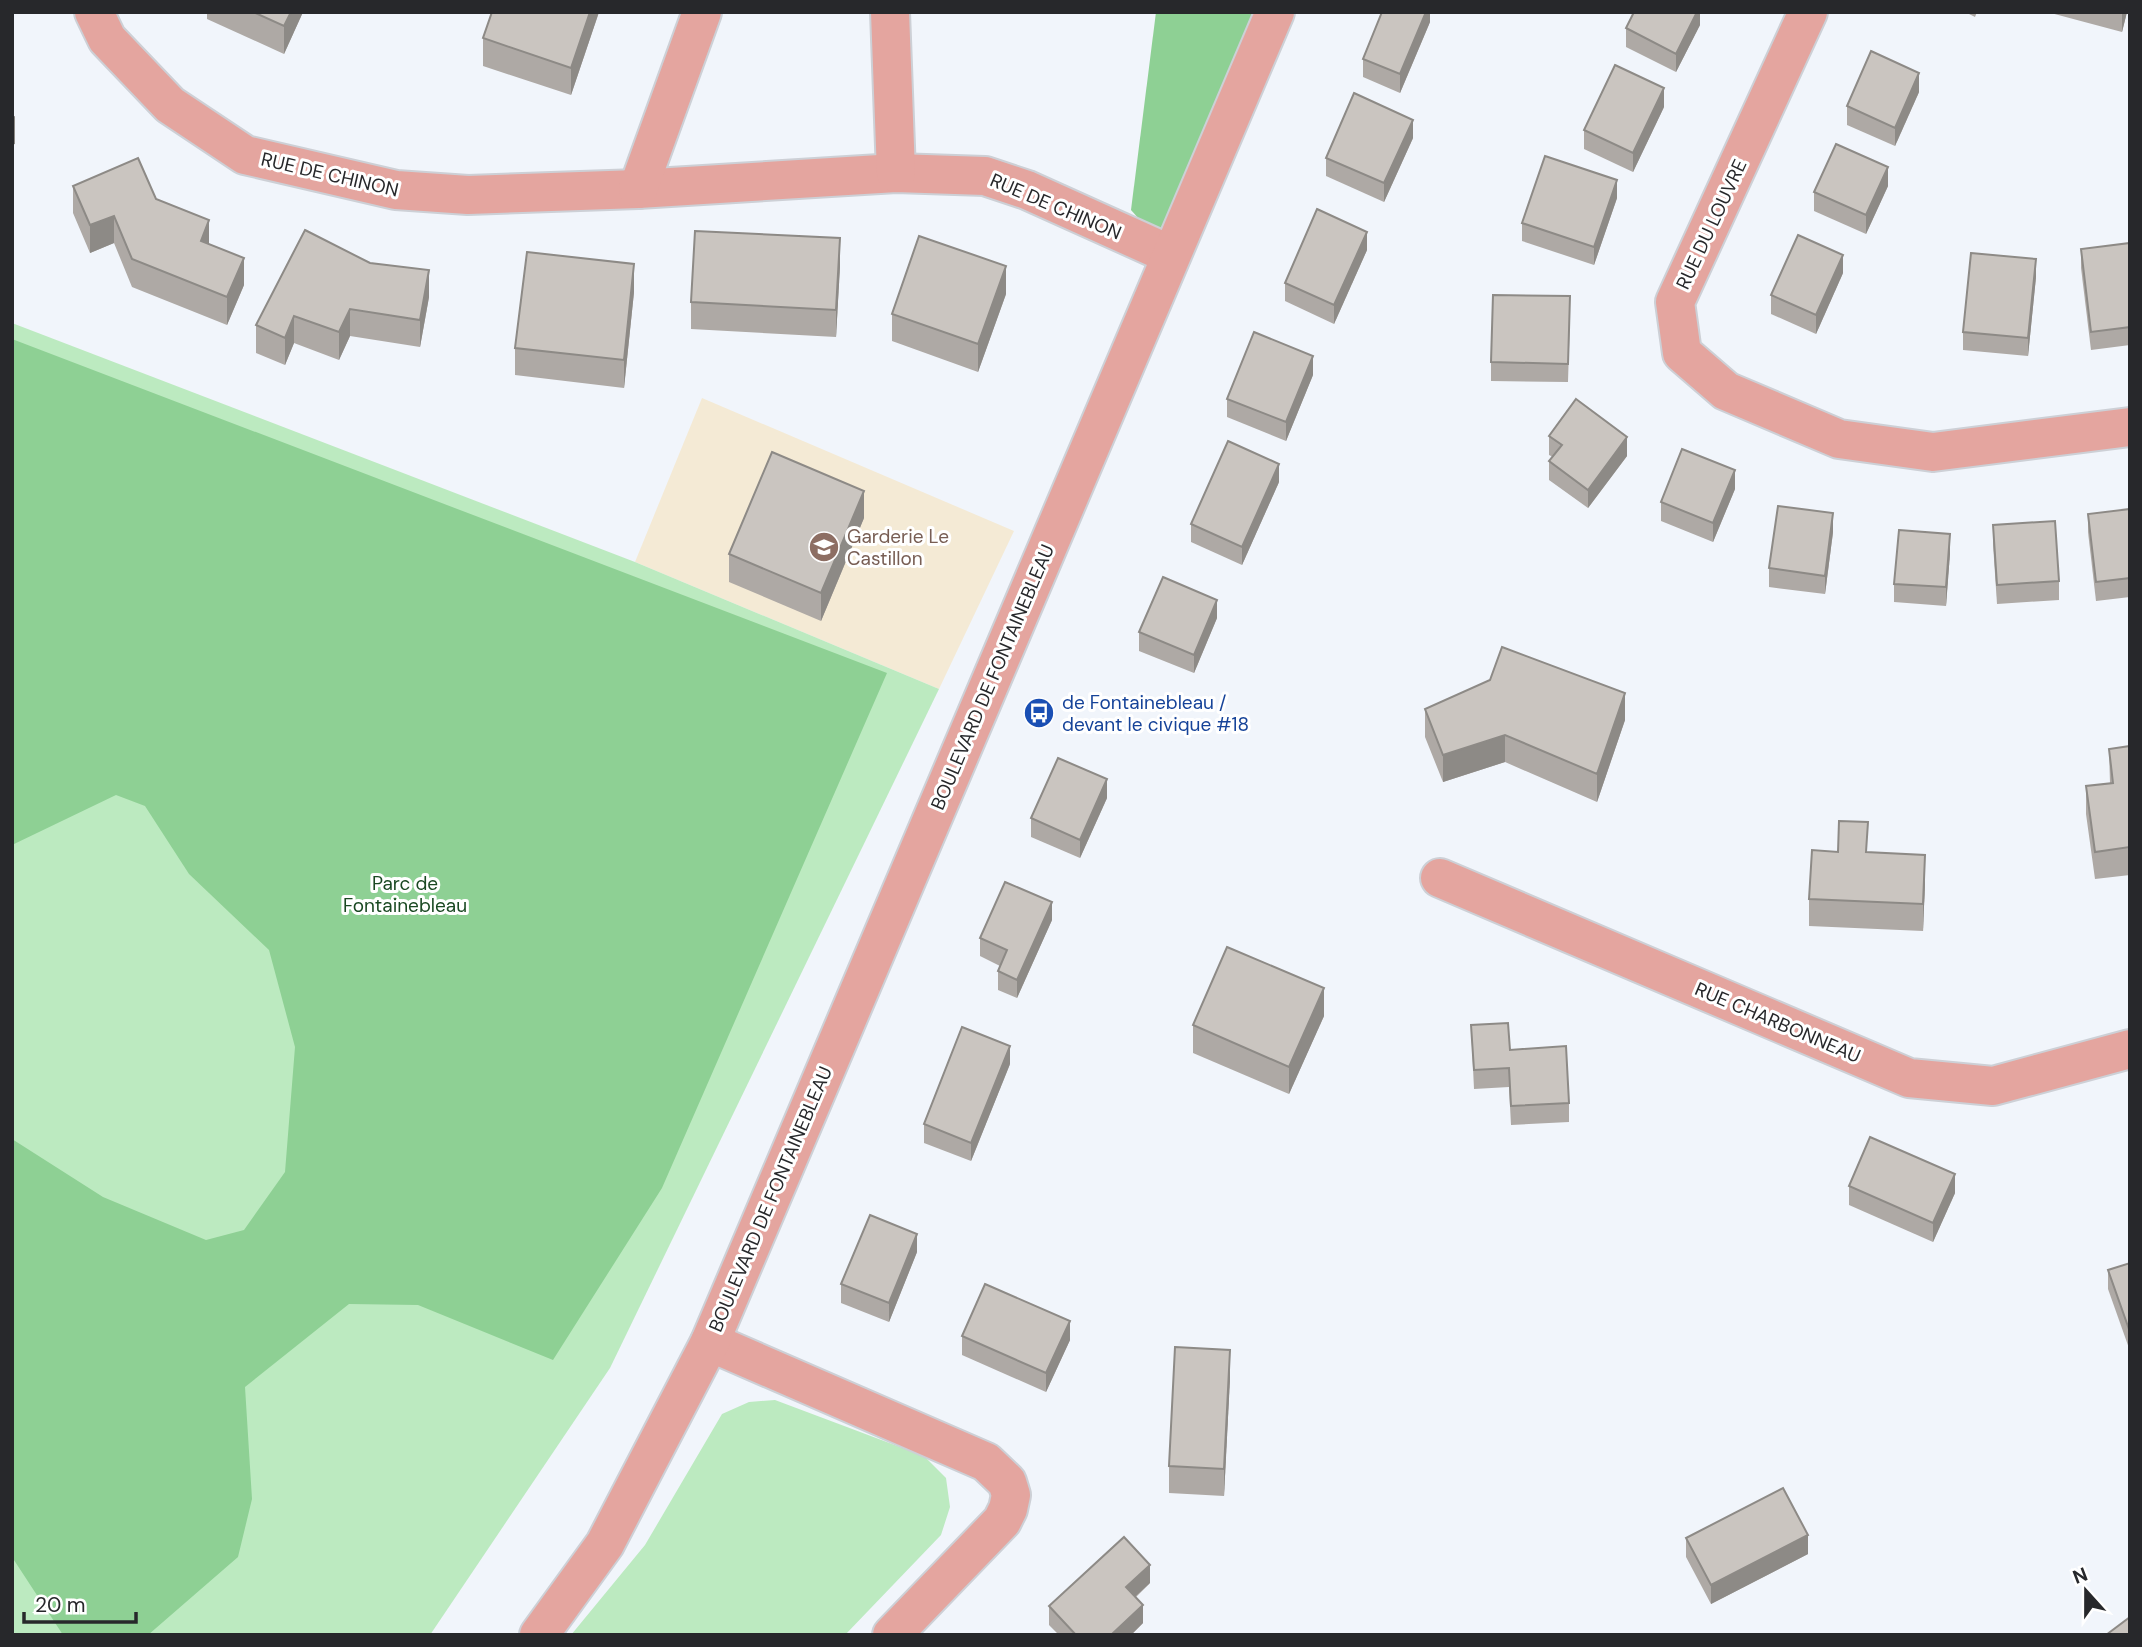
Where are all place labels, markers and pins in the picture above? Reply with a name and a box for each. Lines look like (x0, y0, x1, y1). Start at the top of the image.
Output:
place label: Garderie Le Castillon (847, 524, 949, 571)
school or university icon: Garderie Le Castillon (807, 530, 841, 564)
place label: de Fontainebleau / devant le civique #18 (1062, 690, 1249, 737)
bus stop icon: de Fontainebleau / devant le civique #18 (1022, 696, 1056, 730)

